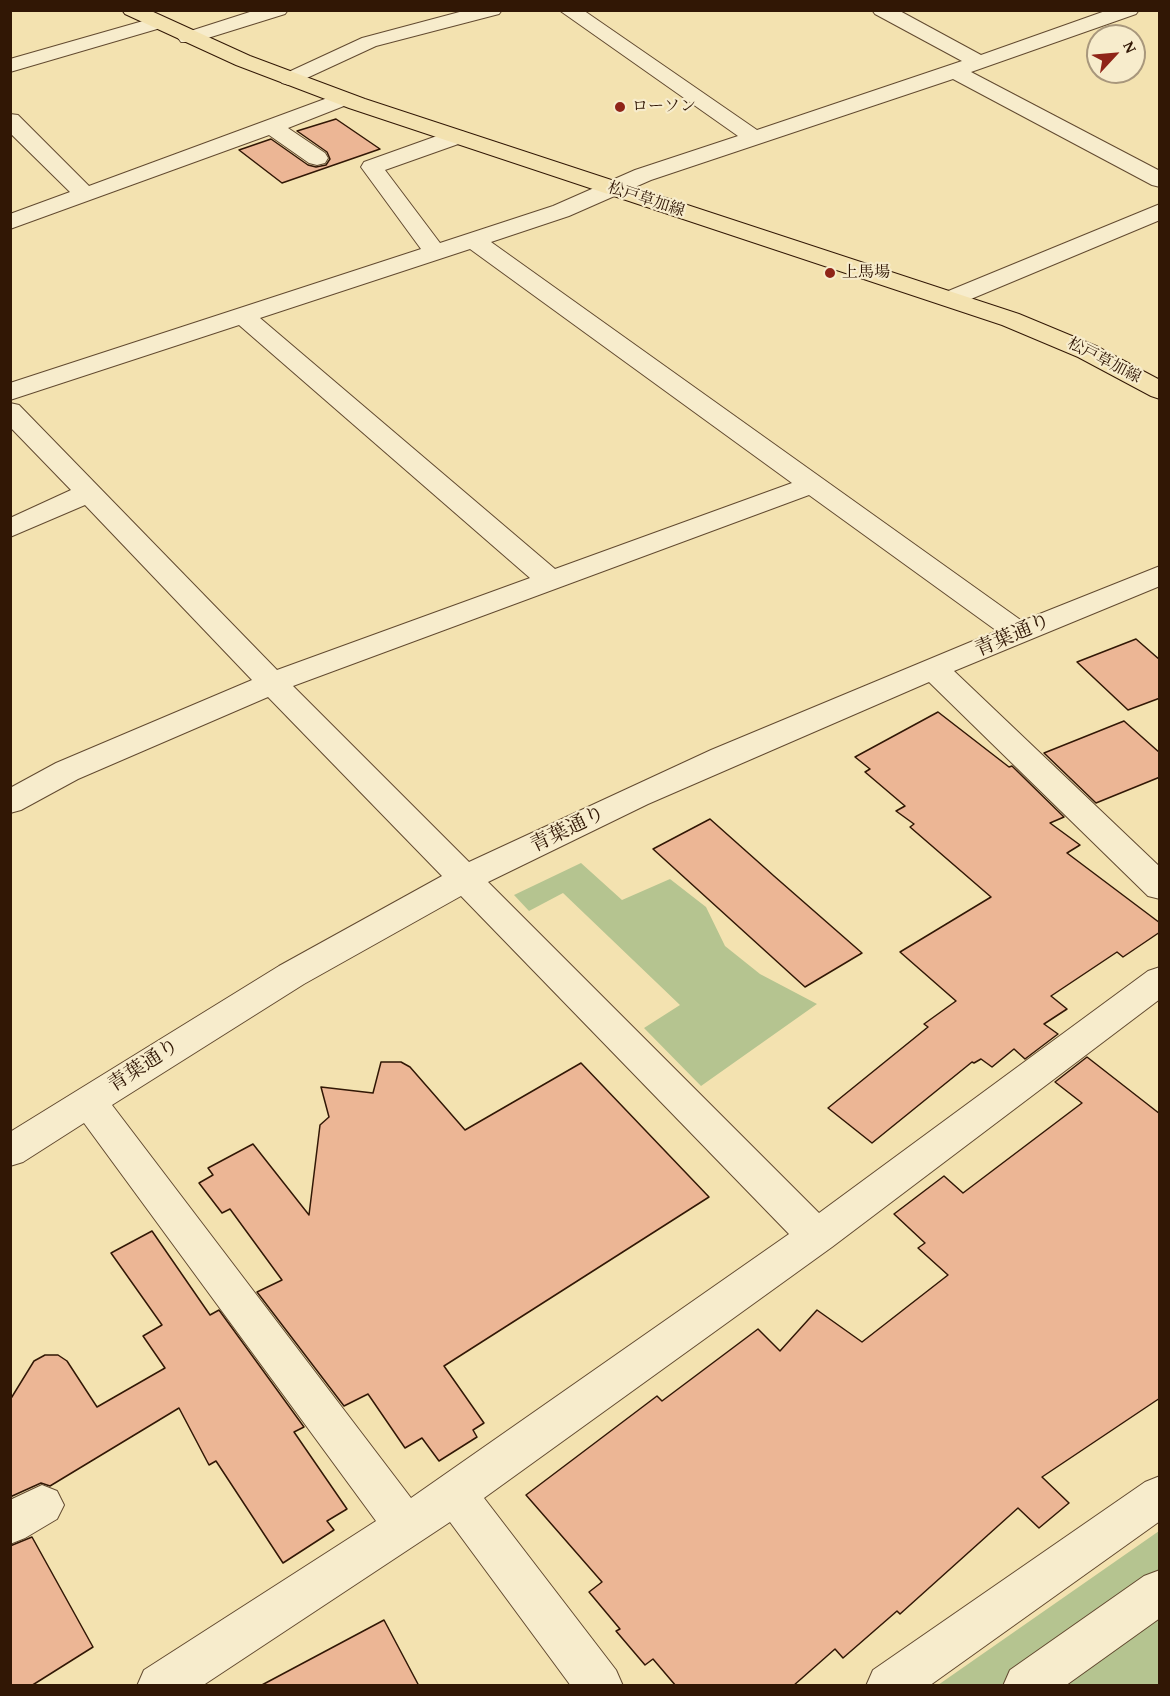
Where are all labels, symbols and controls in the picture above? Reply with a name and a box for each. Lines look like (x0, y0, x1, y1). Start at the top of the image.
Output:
north arrow (1086, 24, 1146, 84)
text: N (1117, 37, 1144, 57)
place label: ローソン (632, 97, 696, 117)
marker: ローソン (613, 100, 627, 114)
street label: 松戸草加線 (605, 179, 687, 221)
place label: 上馬場 (842, 263, 890, 283)
marker: 上馬場 (823, 266, 837, 280)
street label: 松戸草加線 (1064, 334, 1144, 388)
street label: 青葉通り (971, 609, 1055, 663)
street label: 青葉通り (527, 802, 609, 858)
street label: 青葉通り (104, 1034, 184, 1098)

